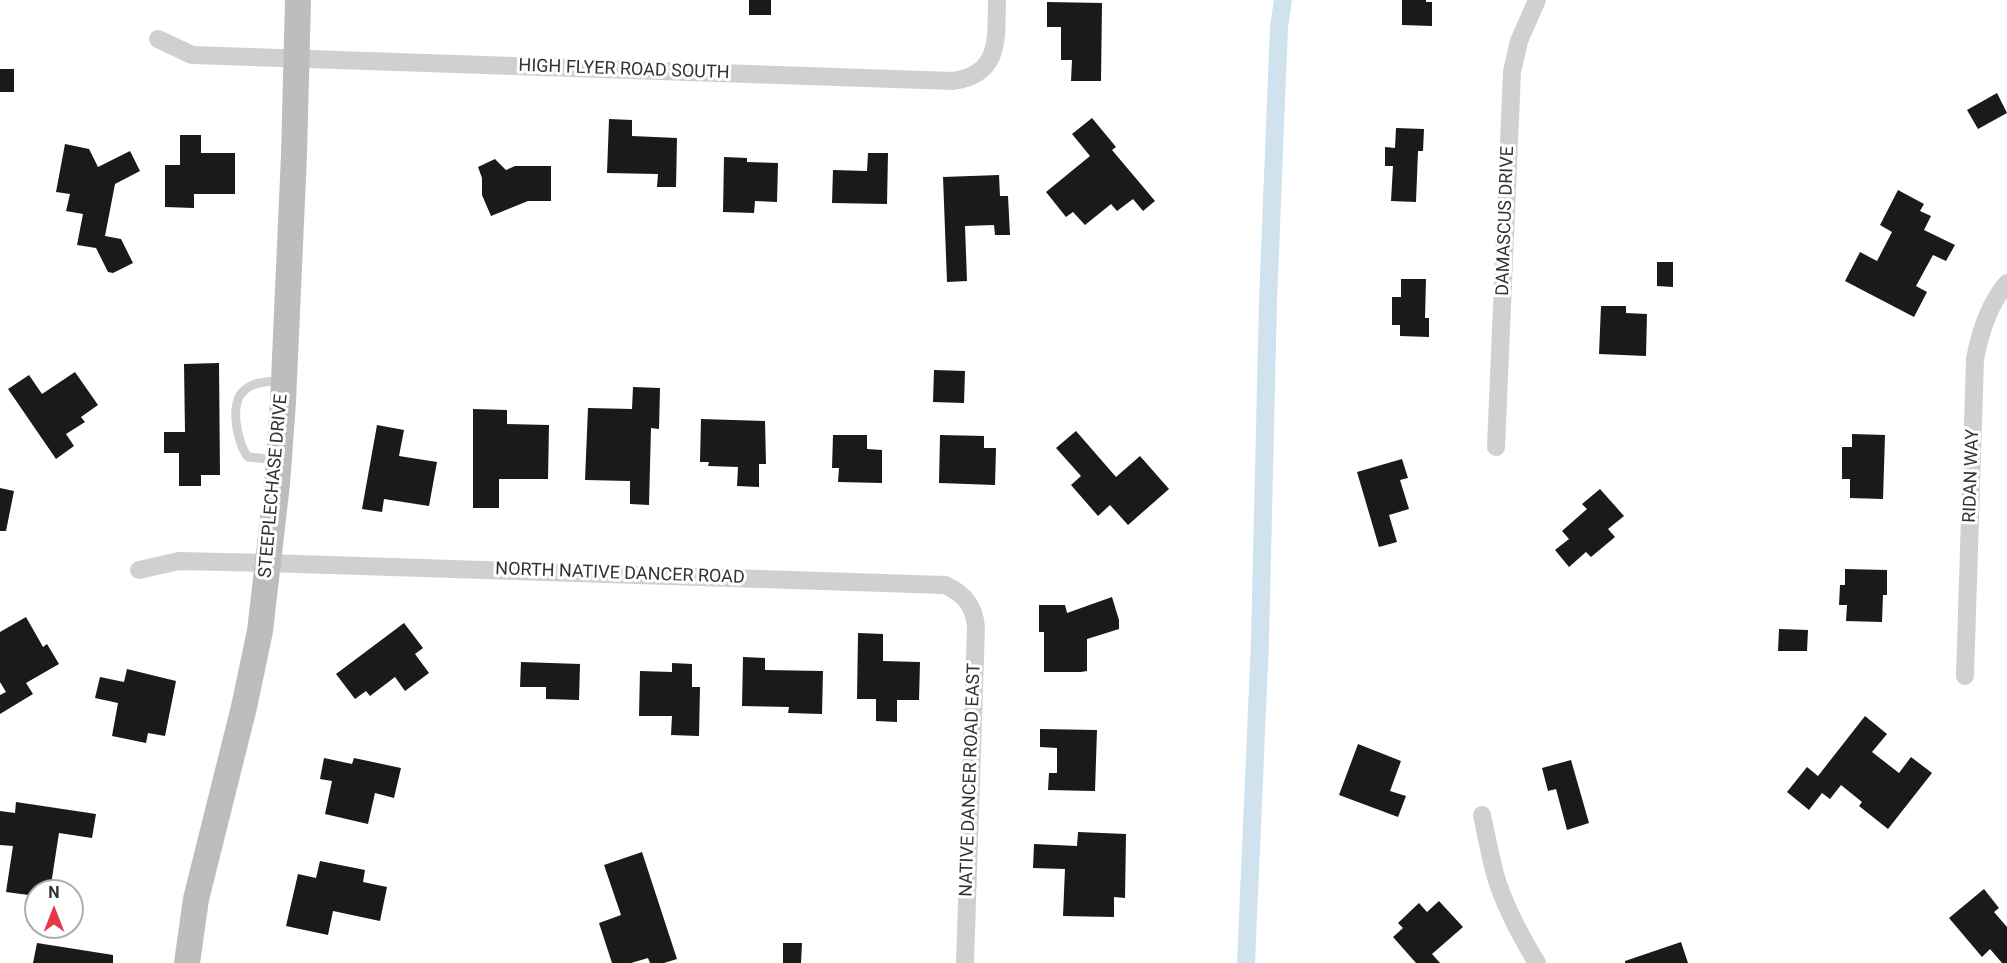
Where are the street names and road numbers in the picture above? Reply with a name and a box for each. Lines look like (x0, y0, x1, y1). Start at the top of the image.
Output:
street label: HIGH FLYER ROAD SOUTH (518, 56, 730, 84)
street label: DAMASCUS DRIVE (1493, 146, 1519, 296)
street label: STEEPLECHASE DRIVE (255, 393, 293, 579)
street label: RIDAN WAY (1960, 429, 1984, 523)
street label: NORTH NATIVE DANCER ROAD (495, 559, 745, 589)
street label: NATIVE DANCER ROAD EAST (956, 663, 986, 897)

